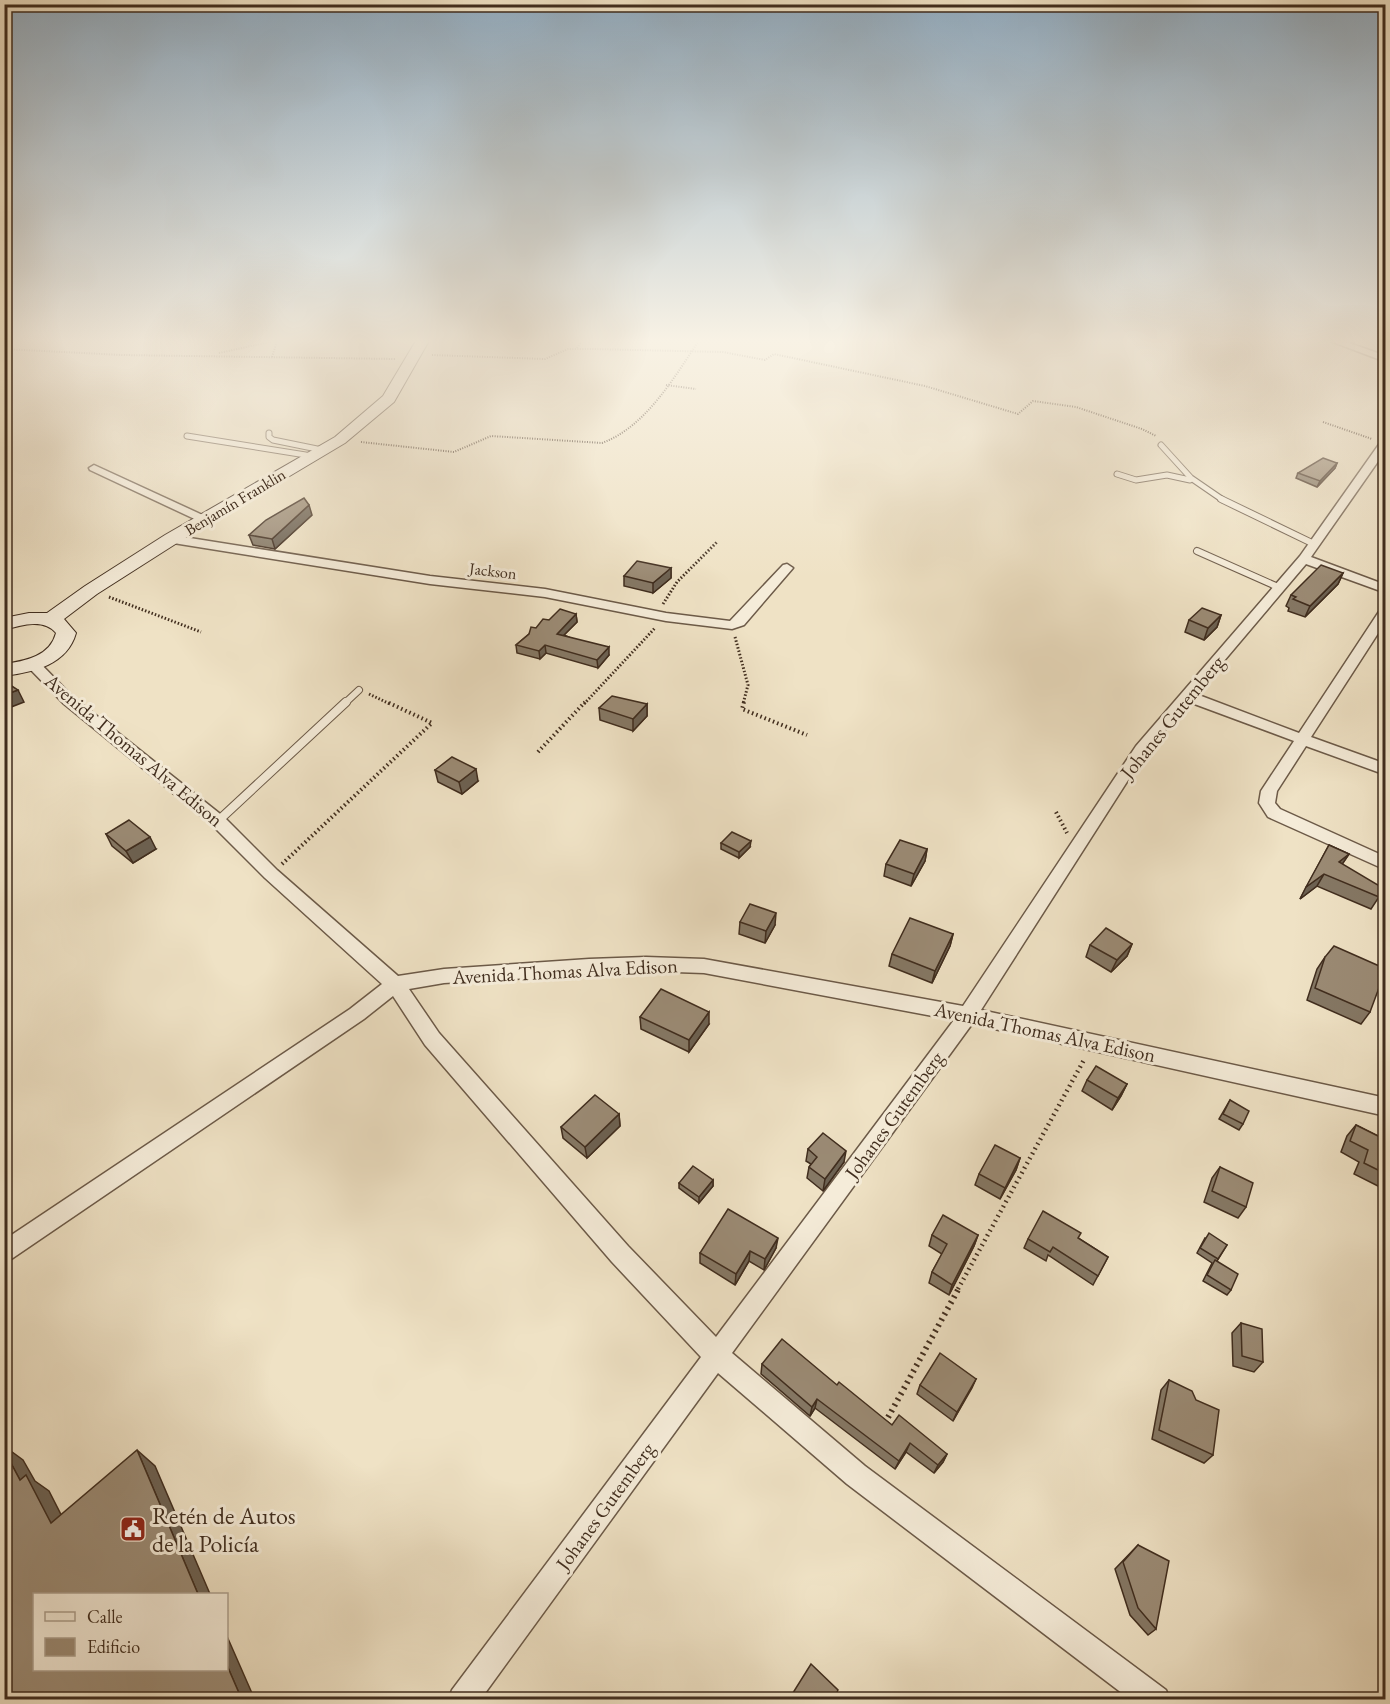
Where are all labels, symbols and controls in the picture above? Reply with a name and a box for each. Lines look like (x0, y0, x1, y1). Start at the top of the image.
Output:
street label: Benjamín Franklin (181, 463, 290, 540)
street label: Jackson (466, 557, 518, 584)
street label: Johanes Gutemberg (1113, 650, 1230, 786)
street label: Avenida Thomas Alva Edison (39, 667, 229, 833)
street label: Avenida Thomas Alva Edison (451, 952, 679, 990)
street label: Avenida Thomas Alva Edison (931, 996, 1158, 1068)
street label: Johanes Gutemberg (838, 1046, 949, 1186)
street label: Johanes Gutemberg (549, 1437, 660, 1577)
place label: Retén de Autos de la Policía (152, 1500, 296, 1559)
public building icon: Retén de Autos de la Policía (118, 1514, 148, 1544)
legend (33, 1593, 228, 1671)
text: Calle (87, 1605, 123, 1628)
text: Edificio (87, 1635, 140, 1658)

